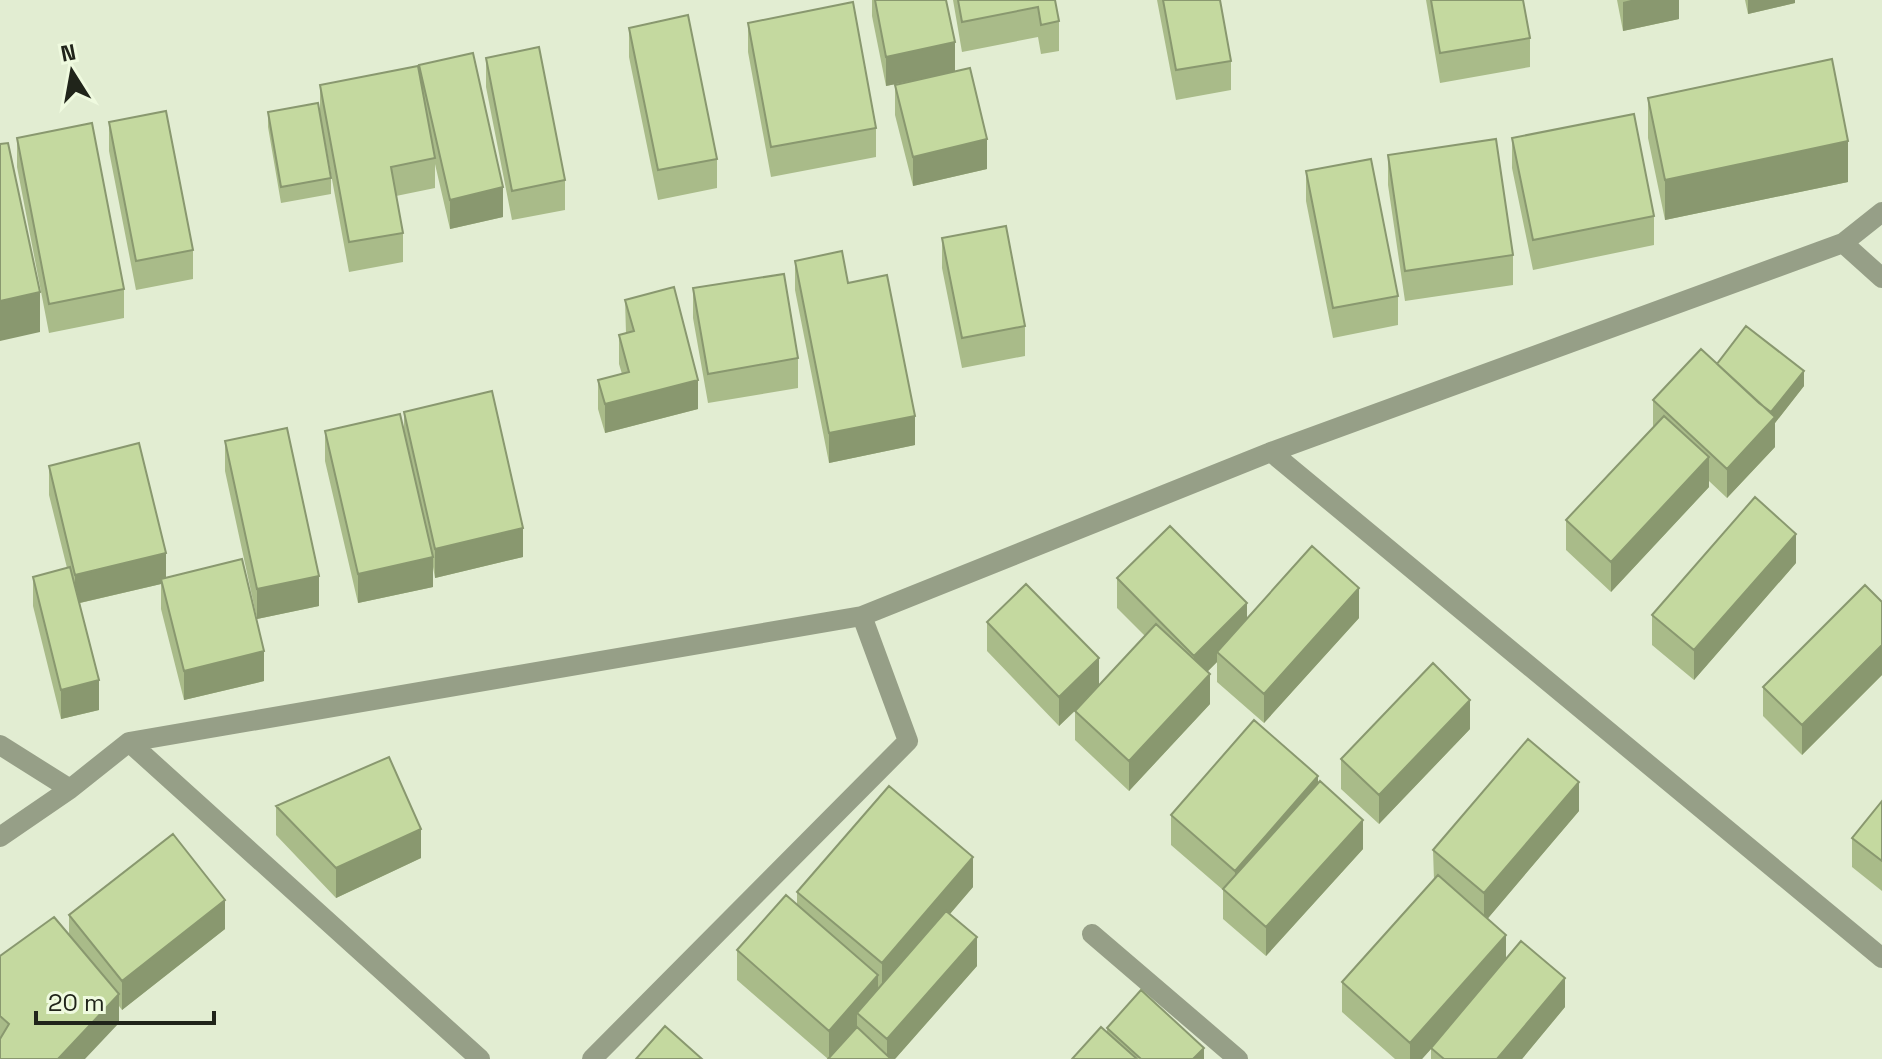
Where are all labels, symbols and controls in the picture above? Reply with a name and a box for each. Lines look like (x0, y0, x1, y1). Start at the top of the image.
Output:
north arrow (32, 32, 112, 112)
text: N (58, 37, 78, 68)
scale bar (36, 975, 214, 1025)
text: 20 m (48, 987, 105, 1018)

